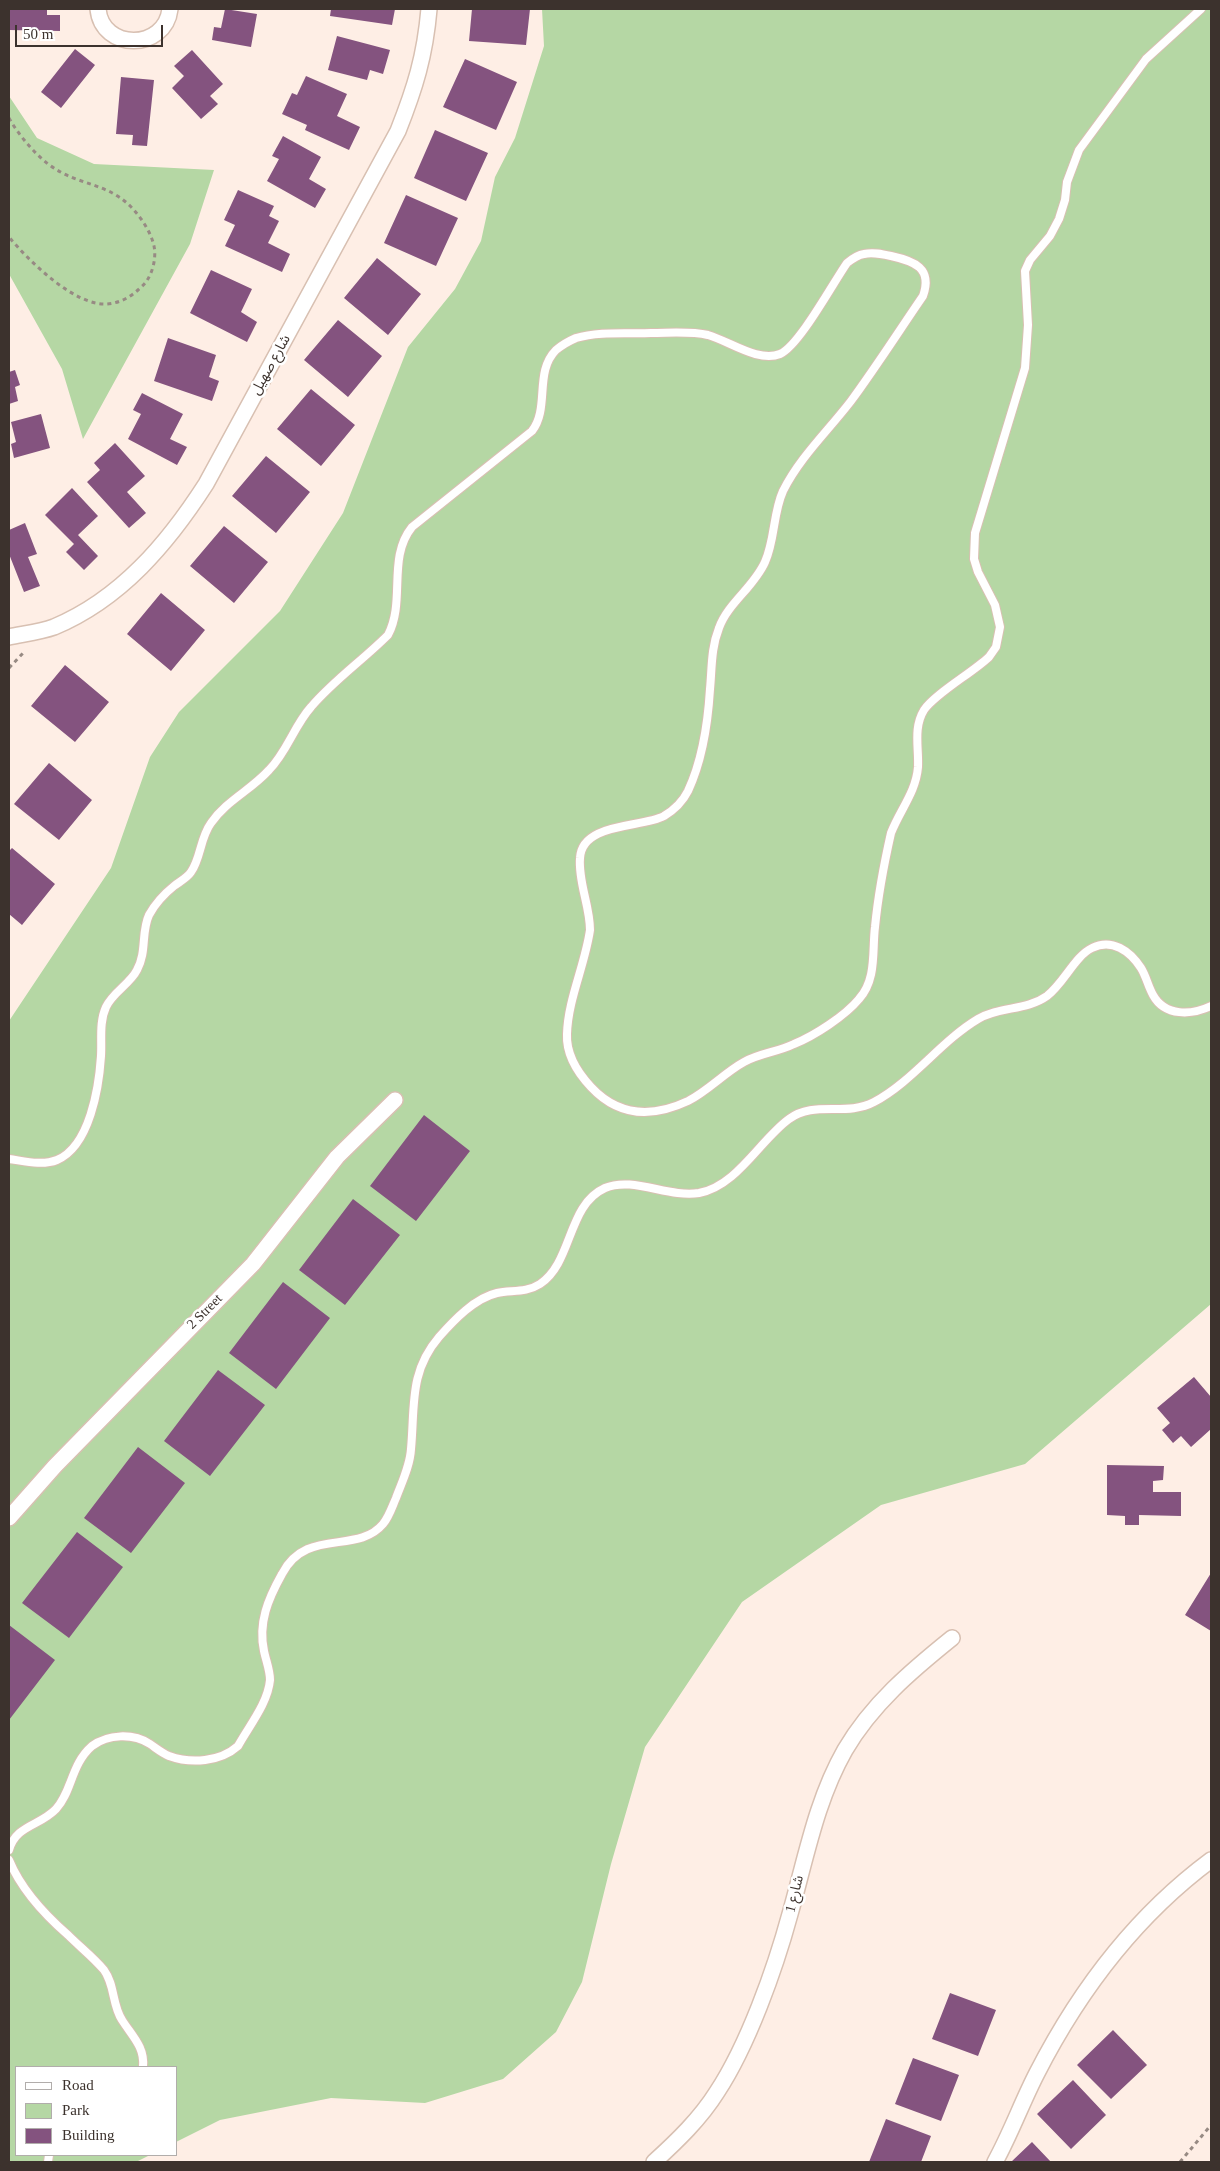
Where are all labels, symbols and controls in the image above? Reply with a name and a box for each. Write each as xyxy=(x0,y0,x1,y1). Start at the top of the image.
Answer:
scale bar xyxy=(18,15,165,47)
text: 50 m xyxy=(23,26,53,42)
street label: شارع صهيل xyxy=(248,332,294,398)
street label: 2 Street xyxy=(184,1291,226,1333)
street label: شارع 1 xyxy=(782,1874,808,1914)
legend xyxy=(15,2066,178,2156)
text: Road xyxy=(62,2077,94,2093)
text: Park xyxy=(62,2102,90,2118)
text: Building xyxy=(62,2127,115,2143)

